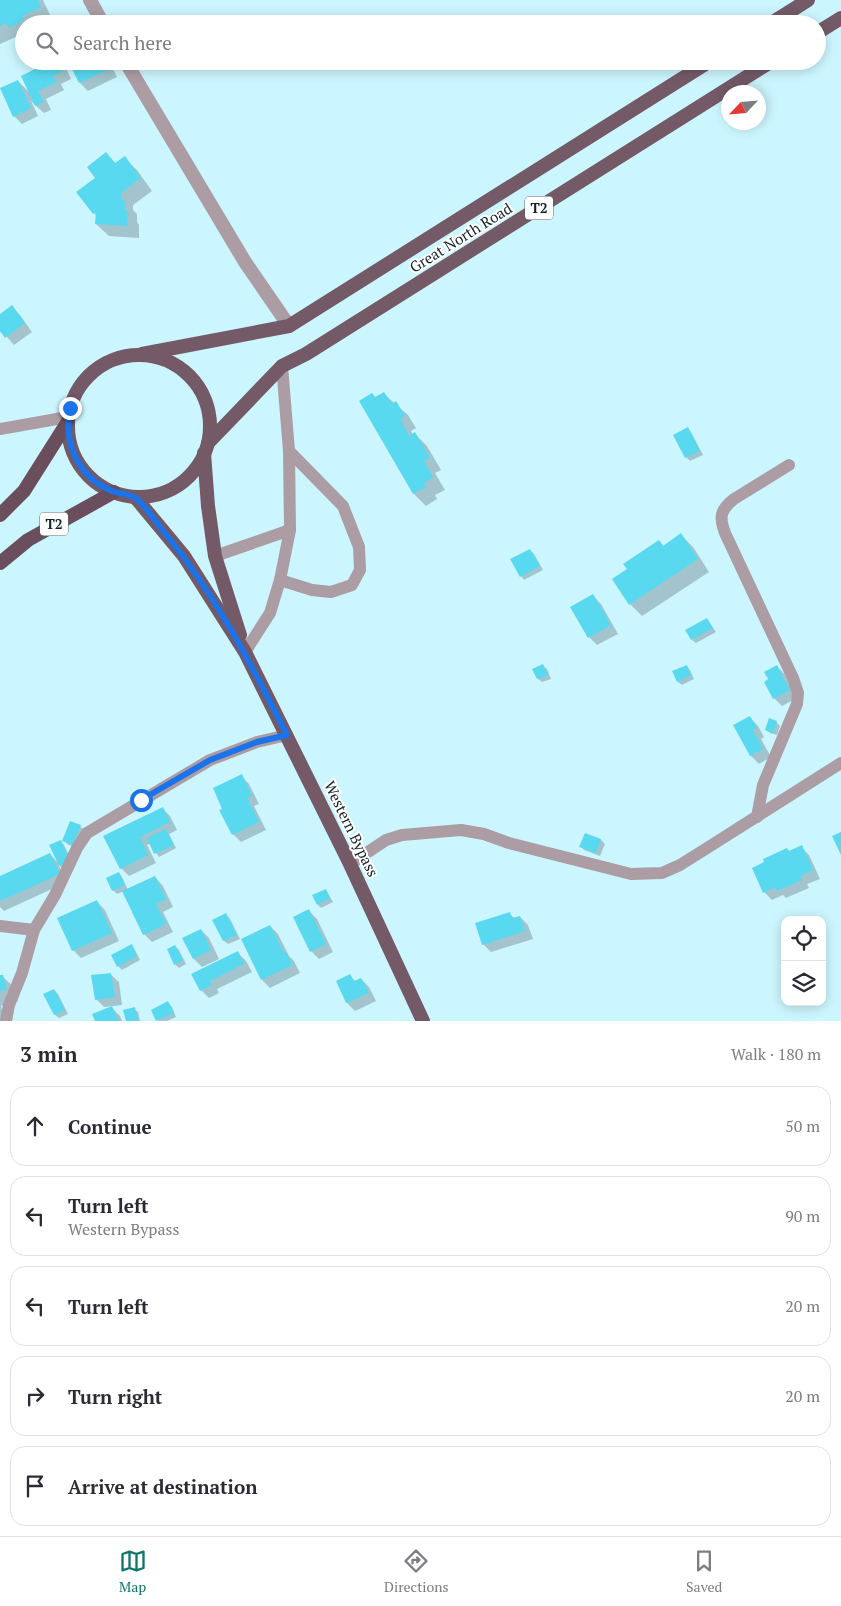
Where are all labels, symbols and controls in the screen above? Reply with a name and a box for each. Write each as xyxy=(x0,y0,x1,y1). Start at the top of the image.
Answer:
search box xyxy=(15,15,826,70)
icon: search xyxy=(33,29,61,57)
text: Search here xyxy=(73,30,172,55)
north arrow xyxy=(721,85,766,130)
road number: T2 xyxy=(525,197,553,220)
street label: Great North Road xyxy=(406,198,515,277)
route end xyxy=(59,397,82,420)
road number: T2 xyxy=(40,512,68,536)
street label: Western Bypass xyxy=(320,777,384,880)
route start xyxy=(130,789,153,812)
map controls xyxy=(781,916,826,1006)
button: locate xyxy=(781,916,826,961)
button: layers xyxy=(781,961,826,1006)
text: 3 min xyxy=(20,1040,77,1068)
text: Walk · 180 m xyxy=(731,1043,821,1065)
icon: ahead xyxy=(21,1112,49,1140)
text: Continue xyxy=(68,1114,152,1139)
text: 50 m xyxy=(785,1115,820,1137)
text: Turn left xyxy=(68,1193,149,1218)
icon: left xyxy=(21,1202,49,1230)
text: 90 m xyxy=(785,1205,820,1227)
text: Western Bypass xyxy=(68,1218,179,1240)
icon: left xyxy=(21,1292,49,1320)
text: Turn left xyxy=(68,1294,149,1319)
text: 20 m xyxy=(785,1295,820,1317)
icon: right xyxy=(21,1382,49,1410)
text: Turn right xyxy=(68,1384,162,1409)
text: 20 m xyxy=(785,1385,820,1407)
icon: arrive xyxy=(21,1472,49,1500)
text: Arrive at destination xyxy=(68,1474,257,1499)
tab: Map xyxy=(119,1547,147,1596)
tab: Directions xyxy=(384,1547,449,1596)
tab: Saved xyxy=(686,1547,722,1596)

